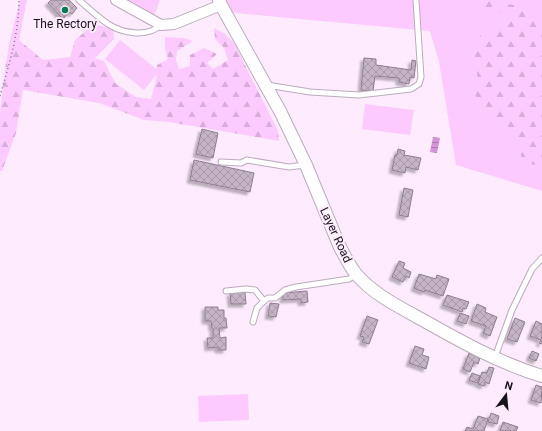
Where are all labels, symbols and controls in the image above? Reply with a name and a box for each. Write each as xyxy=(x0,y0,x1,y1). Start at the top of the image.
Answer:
marker: The Rectory xyxy=(60,5,70,15)
place label: The Rectory xyxy=(33,17,97,31)
street label: Layer Road xyxy=(317,205,355,265)
north arrow xyxy=(486,375,526,415)
text: N xyxy=(503,379,514,393)

